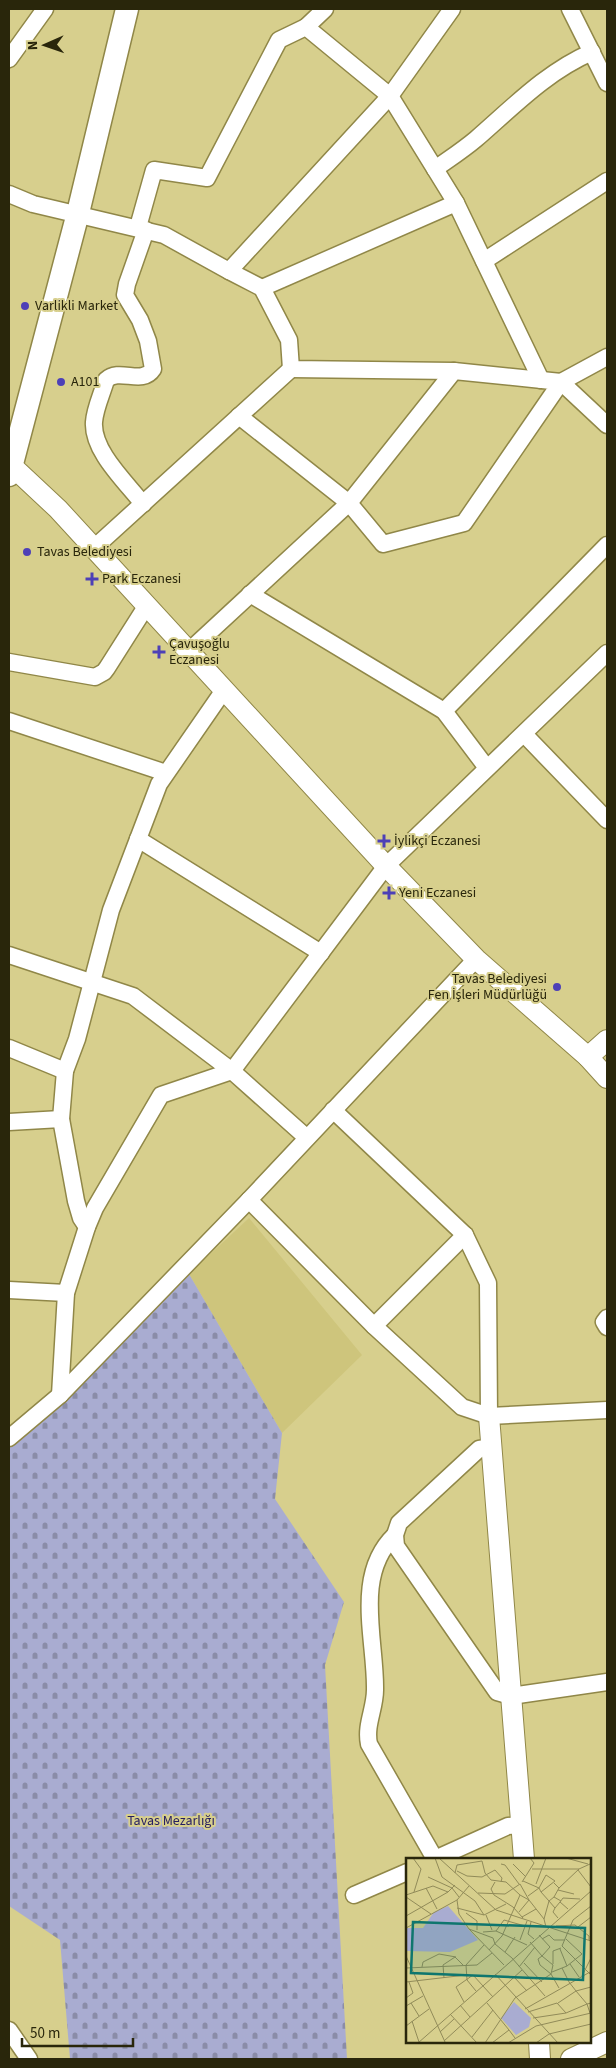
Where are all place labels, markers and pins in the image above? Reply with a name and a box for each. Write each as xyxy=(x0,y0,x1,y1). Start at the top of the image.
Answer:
place label: Varlikli Market xyxy=(35,296,118,316)
marker: Varlikli Market xyxy=(19,300,31,312)
place label: A101 xyxy=(71,372,100,392)
marker: A101 xyxy=(55,376,67,388)
place label: Tavas Belediyesi xyxy=(37,542,132,562)
marker: Tavas Belediyesi xyxy=(21,546,33,558)
place label: Park Eczanesi xyxy=(102,569,181,589)
marker: Park Eczanesi xyxy=(86,573,98,585)
place label: Çavuşoğlu Eczanesi xyxy=(169,634,230,670)
marker: Çavuşoğlu Eczanesi xyxy=(153,646,165,658)
place label: İylikçi Eczanesi xyxy=(394,831,481,851)
marker: İylikçi Eczanesi xyxy=(378,835,390,847)
place label: Yeni Eczanesi xyxy=(398,883,476,903)
marker: Yeni Eczanesi xyxy=(383,887,395,899)
place label: Tavas Belediyesi Fen İşleri Müdürlüğü xyxy=(428,969,547,1005)
marker: Tavas Belediyesi Fen İşleri Müdürlüğü xyxy=(551,981,563,993)

